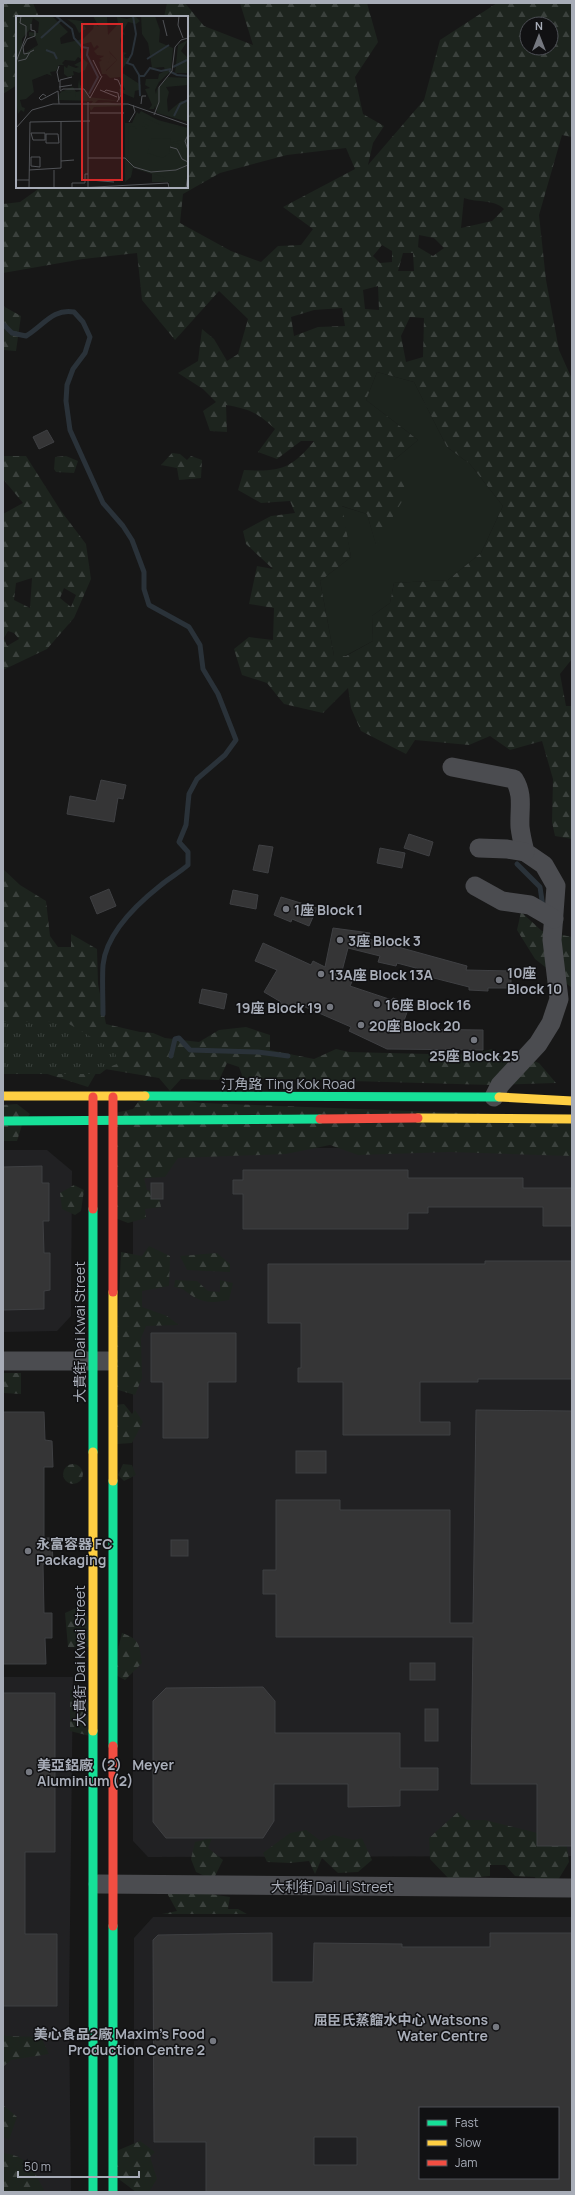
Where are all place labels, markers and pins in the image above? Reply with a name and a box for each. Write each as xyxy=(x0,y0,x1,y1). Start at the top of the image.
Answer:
place label: 1座 Block 1 xyxy=(294,900,363,919)
marker: 1座 Block 1 xyxy=(281,904,291,914)
place label: 3座 Block 3 xyxy=(348,931,421,950)
marker: 3座 Block 3 xyxy=(335,935,345,945)
place label: 10座 Block 10 xyxy=(507,963,562,998)
place label: 13A座 Block 13A xyxy=(329,965,434,984)
marker: 13A座 Block 13A xyxy=(316,969,326,979)
marker: 10座 Block 10 xyxy=(494,975,504,985)
place label: 16座 Block 16 xyxy=(385,995,471,1014)
place label: 19座 Block 19 xyxy=(236,998,322,1017)
marker: 16座 Block 16 xyxy=(372,999,382,1009)
marker: 19座 Block 19 xyxy=(325,1002,335,1012)
place label: 20座 Block 20 xyxy=(369,1016,461,1035)
marker: 20座 Block 20 xyxy=(356,1020,366,1030)
marker: 25座 Block 25 xyxy=(469,1035,479,1045)
place label: 25座 Block 25 xyxy=(429,1046,519,1065)
place label: 永富容器 FC Packaging xyxy=(36,1534,112,1569)
marker: 永富容器 FC Packaging xyxy=(23,1546,33,1556)
place label: 美亞鋁廠（2） Meyer Aluminium (2) xyxy=(37,1755,174,1790)
marker: 美亞鋁廠（2） Meyer Aluminium (2) xyxy=(24,1767,34,1777)
place label: 屈臣氏蒸餾水中心 Watsons Water Centre xyxy=(313,2010,488,2045)
marker: 屈臣氏蒸餾水中心 Watsons Water Centre xyxy=(491,2022,501,2032)
place label: 美心食品2廠 Maxim's Food Production Centre 2 xyxy=(34,2024,205,2059)
marker: 美心食品2廠 Maxim's Food Production Centre 2 xyxy=(208,2036,218,2046)

